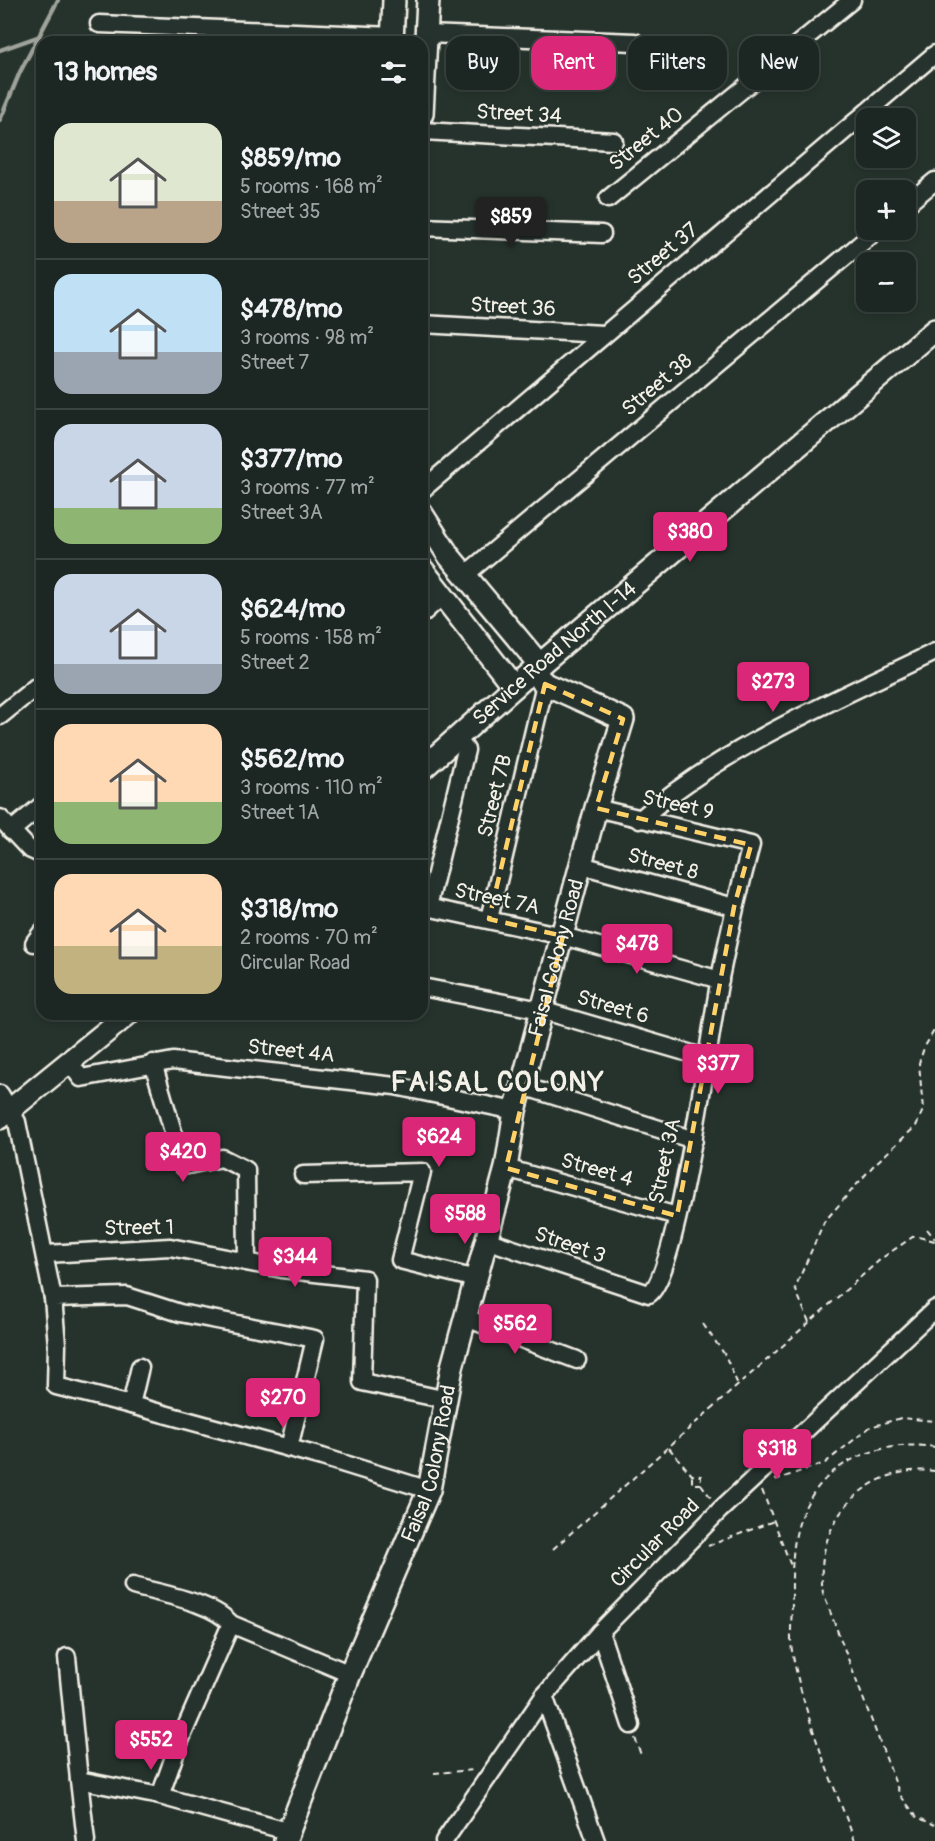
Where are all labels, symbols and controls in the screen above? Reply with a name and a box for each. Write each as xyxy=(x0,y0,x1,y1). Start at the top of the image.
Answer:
chip: Buy xyxy=(446,36,519,90)
chip: Rent xyxy=(531,36,616,90)
chip: Filters xyxy=(628,36,727,90)
chip: New xyxy=(739,36,819,90)
text: 13 homes xyxy=(54,56,157,88)
icon: filters xyxy=(377,56,410,89)
street label: Street 34 xyxy=(476,98,562,130)
street label: Street 40 xyxy=(603,101,689,177)
map controls xyxy=(856,108,916,312)
button: layers xyxy=(856,108,916,168)
text: $859/mo xyxy=(240,142,341,174)
icon: home xyxy=(102,147,174,219)
text: 5 rooms · 168 m² xyxy=(240,174,383,199)
button: + xyxy=(856,180,916,240)
pin: $859 xyxy=(475,197,547,248)
text: Street 35 xyxy=(240,199,321,224)
text: $859 xyxy=(490,204,532,229)
street label: Street 37 xyxy=(622,217,704,291)
button: − xyxy=(856,252,916,312)
street label: Street 36 xyxy=(470,291,556,323)
text: $478/mo xyxy=(240,293,342,325)
icon: home xyxy=(102,298,174,370)
text: 3 rooms · 98 m² xyxy=(240,325,374,350)
street label: Street 38 xyxy=(616,348,698,422)
text: Street 7 xyxy=(240,350,309,375)
text: $377/mo xyxy=(240,443,343,475)
icon: home xyxy=(102,448,174,520)
text: 3 rooms · 77 m² xyxy=(240,475,375,500)
text: Street 3A xyxy=(240,500,323,525)
pin: $380 xyxy=(654,512,726,563)
text: $380 xyxy=(667,519,713,544)
street label: Service Road North I-14 xyxy=(467,575,642,731)
text: $624/mo xyxy=(240,593,345,625)
icon: home xyxy=(102,598,174,670)
text: 5 rooms · 158 m² xyxy=(240,625,382,650)
text: Street 2 xyxy=(240,650,310,675)
pin: $273 xyxy=(737,662,809,713)
text: $273 xyxy=(751,669,795,694)
text: $562/mo xyxy=(240,743,344,775)
icon: home xyxy=(102,748,174,820)
street label: Street 7B xyxy=(472,752,518,840)
text: 3 rooms · 110 m² xyxy=(240,775,383,800)
street label: Street 9 xyxy=(640,784,716,826)
text: Street 1A xyxy=(240,800,319,825)
street label: Street 8 xyxy=(625,842,701,886)
street label: Faisal Colony Road xyxy=(522,876,590,1040)
street label: Street 7A xyxy=(452,877,542,921)
text: $318/mo xyxy=(240,893,338,925)
icon: home xyxy=(102,898,174,970)
pin: $478 xyxy=(601,924,673,975)
text: 2 rooms · 70 m² xyxy=(240,925,378,950)
text: $478 xyxy=(615,931,659,956)
text: Circular Road xyxy=(240,950,350,975)
street label: Street 6 xyxy=(574,984,652,1030)
street label: Street 4A xyxy=(246,1033,336,1069)
pin: $377 xyxy=(682,1044,754,1095)
text: $377 xyxy=(696,1051,740,1076)
district label: FAISAL COLONY xyxy=(391,1066,605,1099)
street label: Street 3A xyxy=(643,1116,687,1206)
pin: $624 xyxy=(403,1117,475,1168)
text: $624 xyxy=(416,1124,462,1149)
pin: $420 xyxy=(147,1132,219,1183)
text: $420 xyxy=(159,1139,207,1164)
street label: Street 4 xyxy=(558,1147,636,1193)
pin: $588 xyxy=(429,1194,501,1245)
text: $588 xyxy=(444,1201,486,1226)
street label: Street 1 xyxy=(104,1214,174,1242)
street label: Street 3 xyxy=(531,1220,609,1270)
pin: $344 xyxy=(259,1237,331,1288)
text: $344 xyxy=(272,1244,318,1269)
pin: $562 xyxy=(479,1304,551,1355)
text: $562 xyxy=(493,1311,537,1336)
pin: $270 xyxy=(247,1378,319,1429)
street label: Faisal Colony Road xyxy=(395,1383,462,1546)
text: $270 xyxy=(260,1385,306,1410)
pin: $318 xyxy=(741,1429,813,1480)
text: $318 xyxy=(757,1436,797,1461)
street label: Circular Road xyxy=(605,1493,705,1593)
pin: $552 xyxy=(115,1720,187,1771)
text: $552 xyxy=(129,1727,173,1752)

